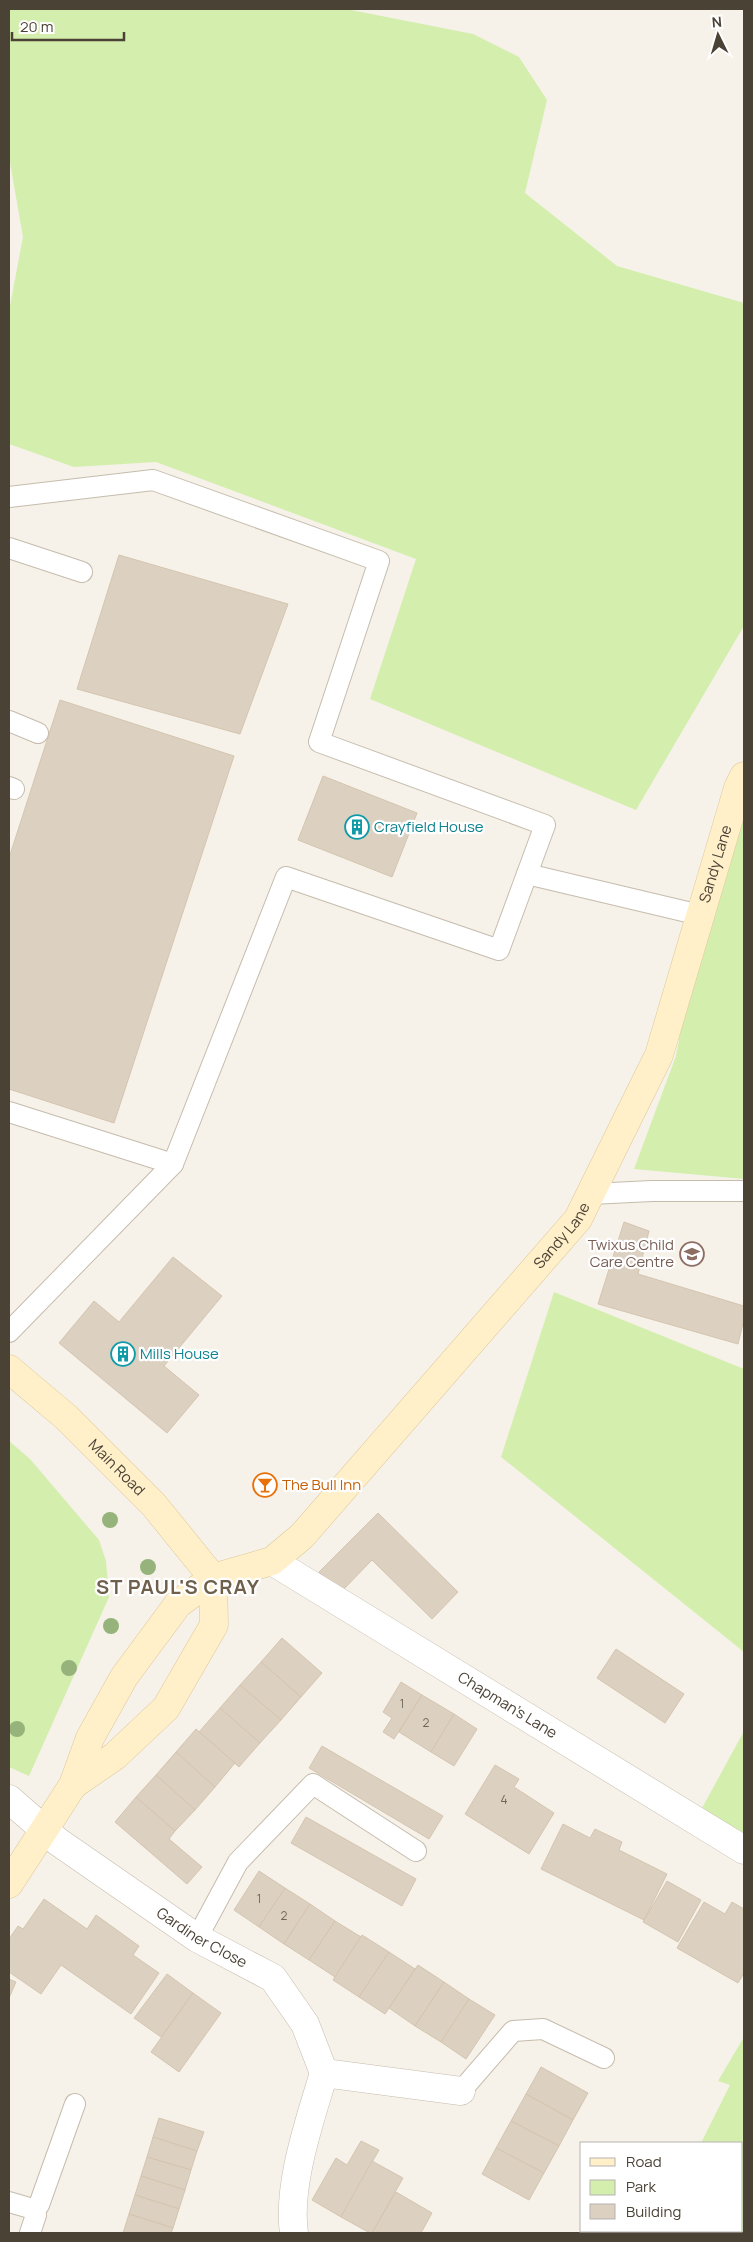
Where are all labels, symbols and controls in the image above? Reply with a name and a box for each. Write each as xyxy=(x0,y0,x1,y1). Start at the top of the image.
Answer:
scale bar xyxy=(12,10,125,42)
north arrow xyxy=(693,10,743,60)
text: N xyxy=(711,12,723,31)
text: 20 m xyxy=(20,16,53,37)
building icon: Crayfield House xyxy=(344,814,370,840)
place label: Crayfield House xyxy=(374,816,484,837)
street label: Sandy Lane xyxy=(694,822,737,905)
street label: Sandy Lane xyxy=(528,1199,595,1273)
place label: Twixus Child Care Centre xyxy=(588,1234,674,1272)
school or university icon: Twixus Child Care Centre xyxy=(679,1241,705,1267)
building icon: Mills House xyxy=(110,1341,136,1367)
place label: Mills House xyxy=(140,1343,219,1364)
street label: Main Road xyxy=(84,1434,150,1500)
bar icon: The Bull Inn xyxy=(252,1472,278,1498)
place label: The Bull Inn xyxy=(282,1474,361,1495)
district label: ST PAUL'S CRAY xyxy=(96,1573,260,1600)
street label: Chapman's Lane xyxy=(454,1666,561,1743)
house number: 1 xyxy=(400,1695,404,1712)
house number: 2 xyxy=(423,1714,430,1731)
house number: 4 xyxy=(500,1791,508,1808)
house number: 1 xyxy=(257,1890,261,1907)
street label: Gardiner Close xyxy=(152,1902,251,1973)
house number: 2 xyxy=(281,1907,288,1924)
legend xyxy=(580,2142,743,2232)
text: Road xyxy=(626,2151,662,2172)
text: Park xyxy=(626,2176,656,2197)
text: Building xyxy=(626,2201,681,2222)

